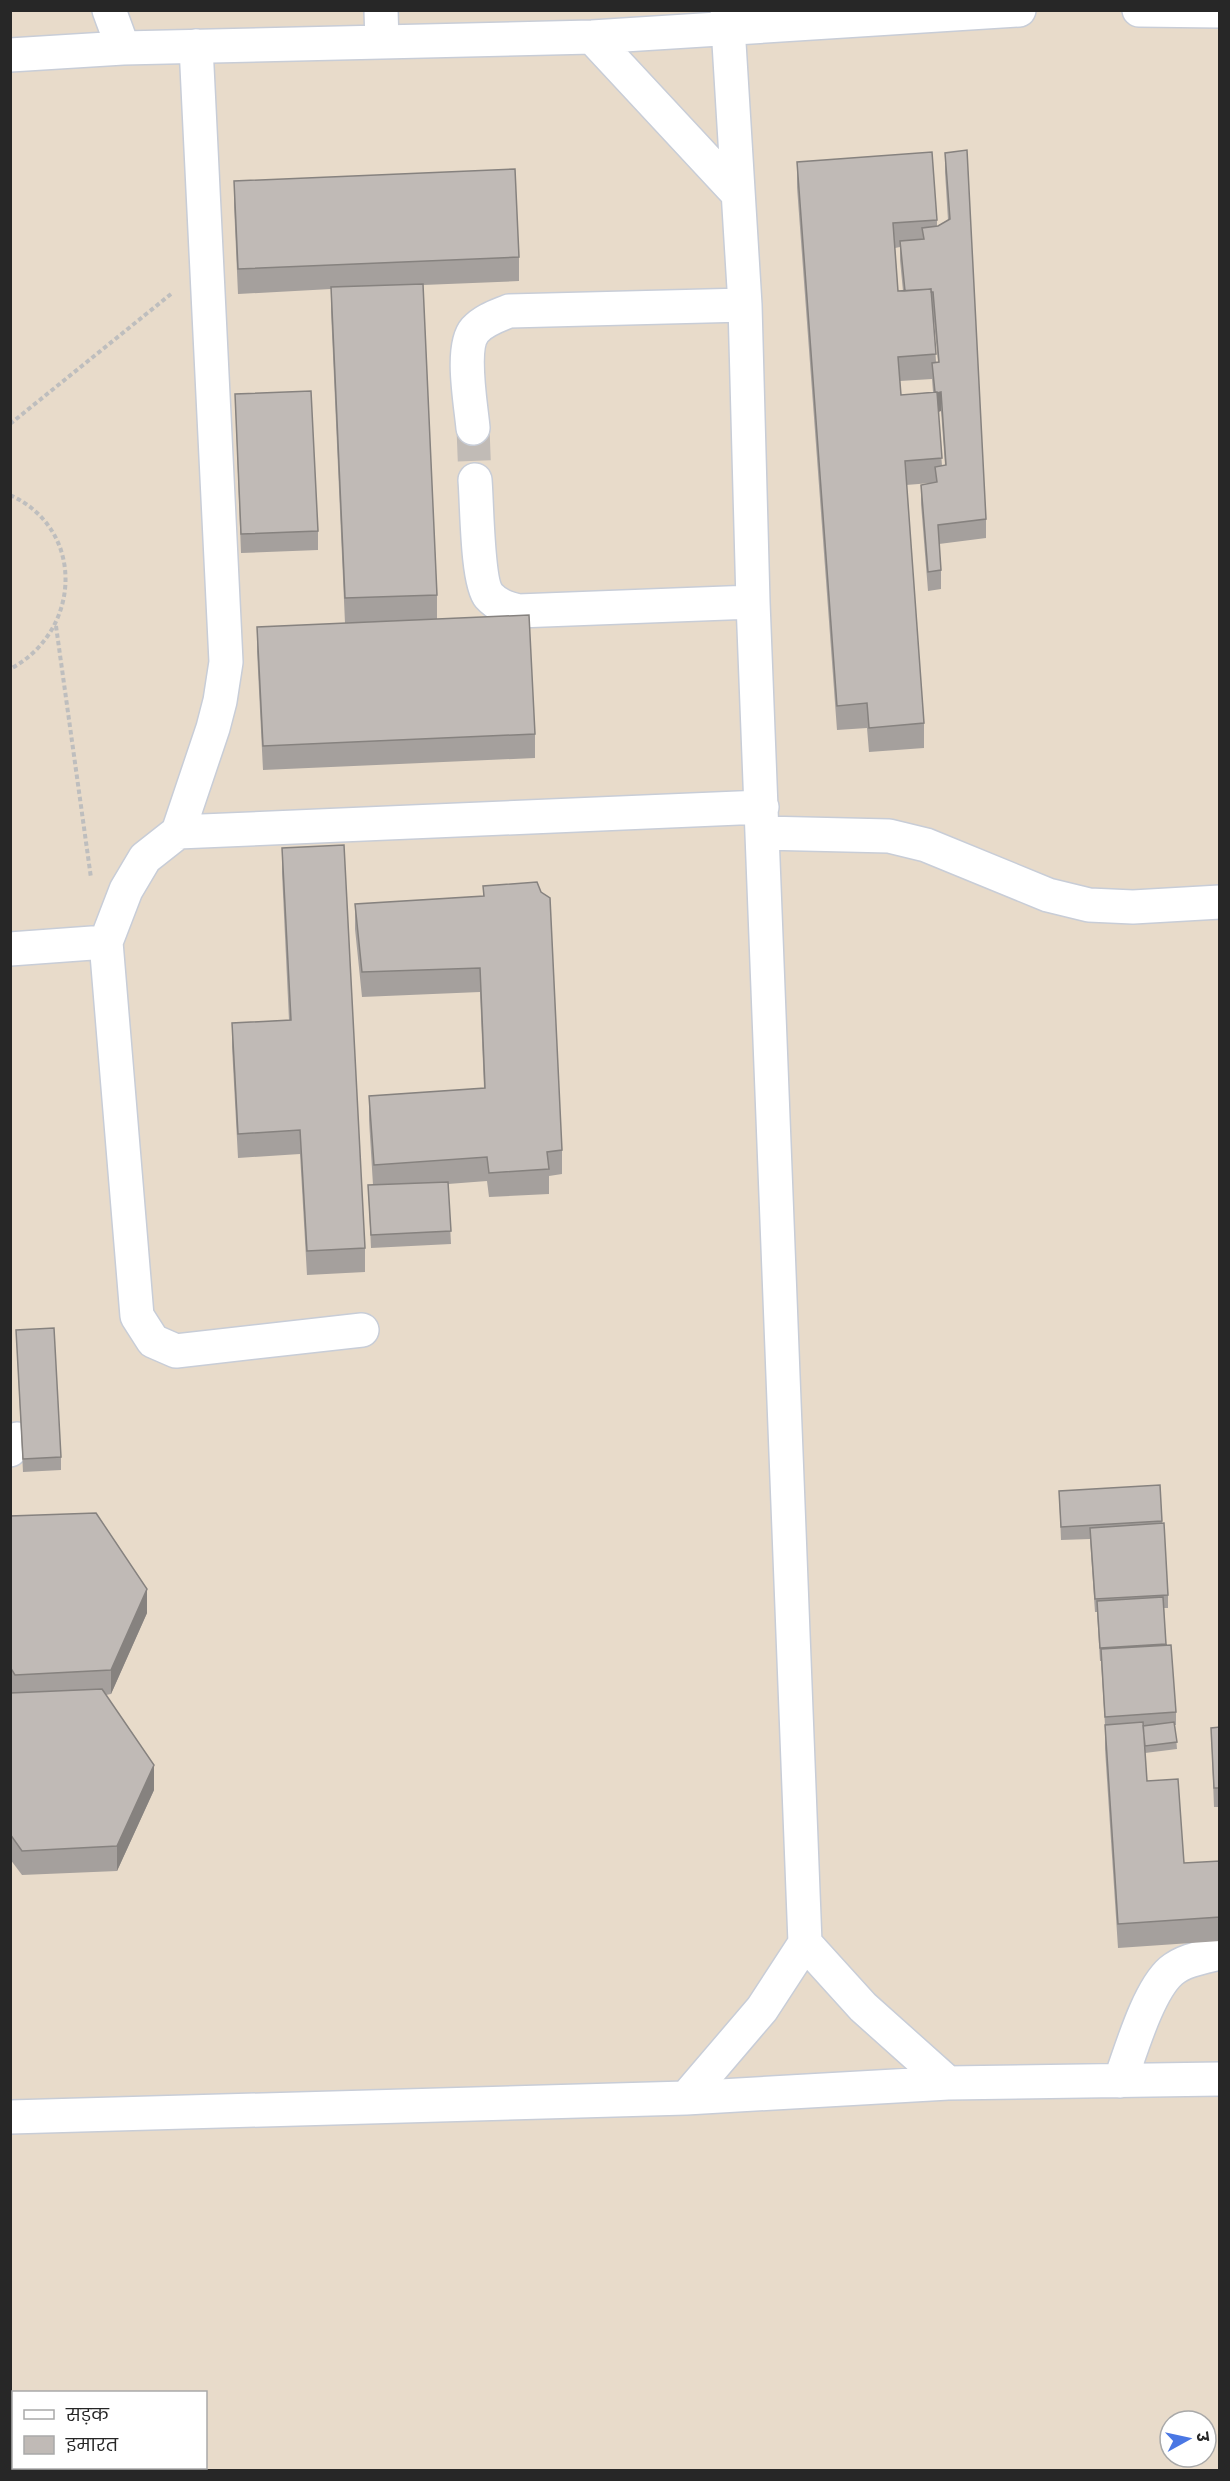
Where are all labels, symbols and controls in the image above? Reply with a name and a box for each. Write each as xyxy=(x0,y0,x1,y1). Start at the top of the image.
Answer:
legend xyxy=(12,2391,207,2469)
text: सड़क xyxy=(65,2402,110,2427)
north arrow xyxy=(1158,2409,1218,2469)
text: उ xyxy=(1190,2430,1215,2444)
text: इमारत xyxy=(65,2432,119,2457)

